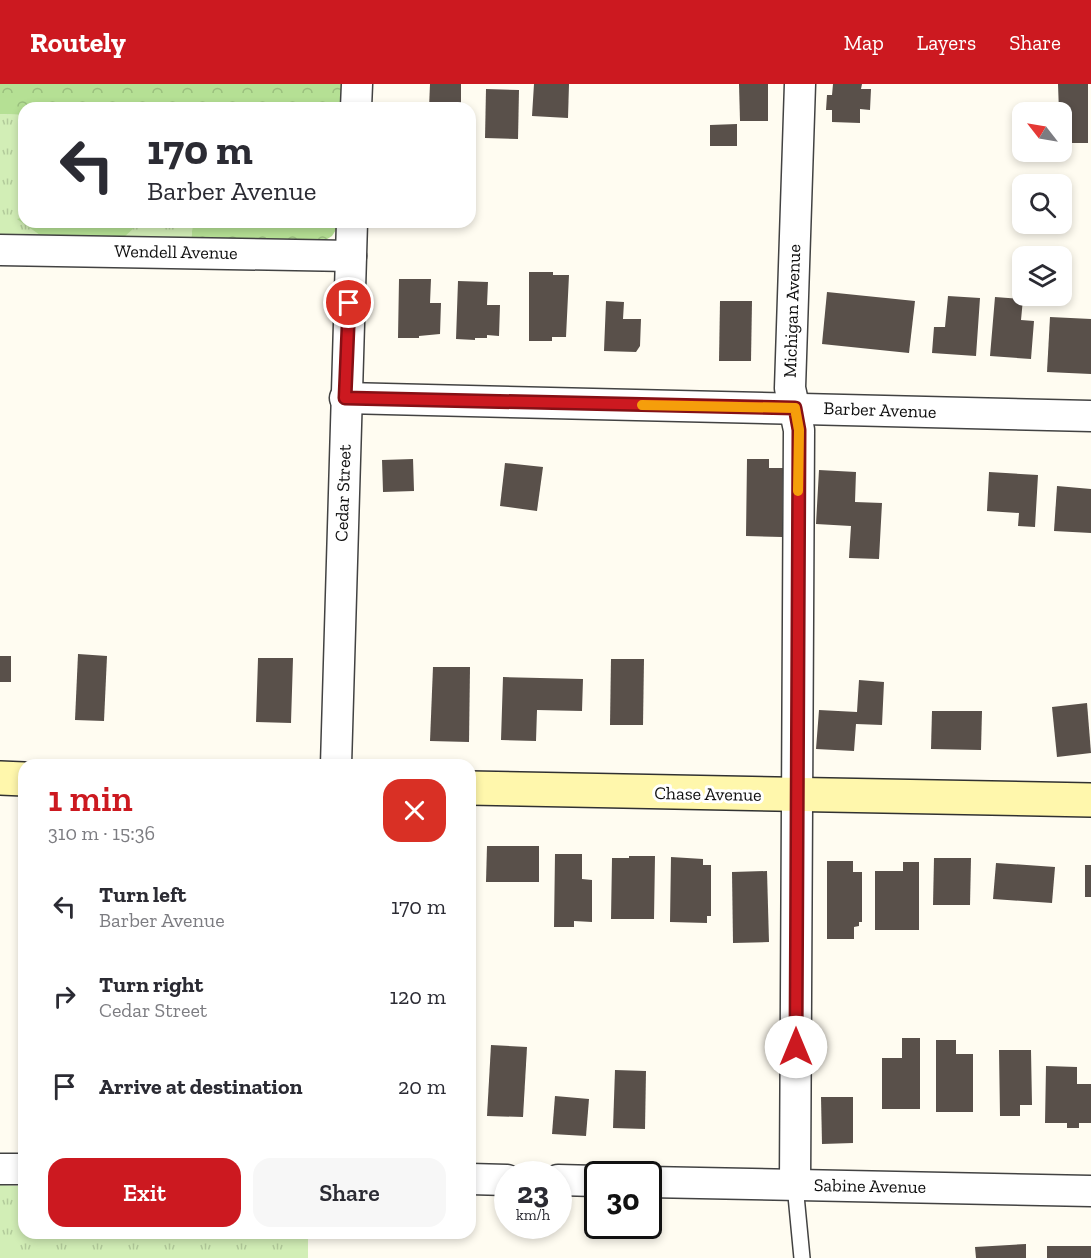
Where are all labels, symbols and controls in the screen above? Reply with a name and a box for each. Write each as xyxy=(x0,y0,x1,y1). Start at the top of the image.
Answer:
text: Routely xyxy=(30,26,126,59)
text: Map xyxy=(844,30,884,55)
text: Layers xyxy=(917,30,976,55)
text: Share xyxy=(1009,30,1061,55)
north arrow xyxy=(1012,102,1072,162)
map controls xyxy=(1012,102,1072,306)
text: 170 m xyxy=(147,124,253,175)
icon: left xyxy=(48,126,126,204)
button: search xyxy=(1012,174,1072,234)
text: Barber Avenue xyxy=(147,175,317,207)
street label: Wendell Avenue xyxy=(114,240,238,264)
street label: Michigan Avenue xyxy=(779,244,805,378)
button: layers xyxy=(1012,246,1072,306)
pin xyxy=(323,277,374,328)
icon: arrive xyxy=(332,286,365,319)
street label: Barber Avenue xyxy=(823,397,937,423)
street label: Cedar Street xyxy=(330,444,356,542)
text: 1 min xyxy=(48,777,133,820)
button: close xyxy=(383,779,446,842)
street label: Chase Avenue xyxy=(654,782,762,806)
text: 310 m · 15:36 xyxy=(48,821,155,845)
text: Turn left xyxy=(99,881,186,908)
icon: left xyxy=(48,890,81,923)
text: 170 m xyxy=(391,893,446,920)
text: Barber Avenue xyxy=(99,908,225,932)
text: Turn right xyxy=(99,971,203,998)
icon: right xyxy=(48,980,81,1013)
text: 120 m xyxy=(390,983,446,1010)
text: Cedar Street xyxy=(99,998,207,1022)
position arrow xyxy=(764,1015,828,1079)
icon: arrive xyxy=(48,1070,81,1103)
text: Arrive at destination xyxy=(99,1073,302,1100)
text: 20 m xyxy=(398,1073,446,1100)
button: Exit xyxy=(48,1158,241,1227)
button: Share xyxy=(253,1158,446,1227)
speed limit sign: 30 xyxy=(584,1161,662,1239)
street label: Sabine Avenue xyxy=(814,1174,926,1198)
text: 23 xyxy=(517,1175,549,1211)
text: km/h xyxy=(516,1206,550,1224)

